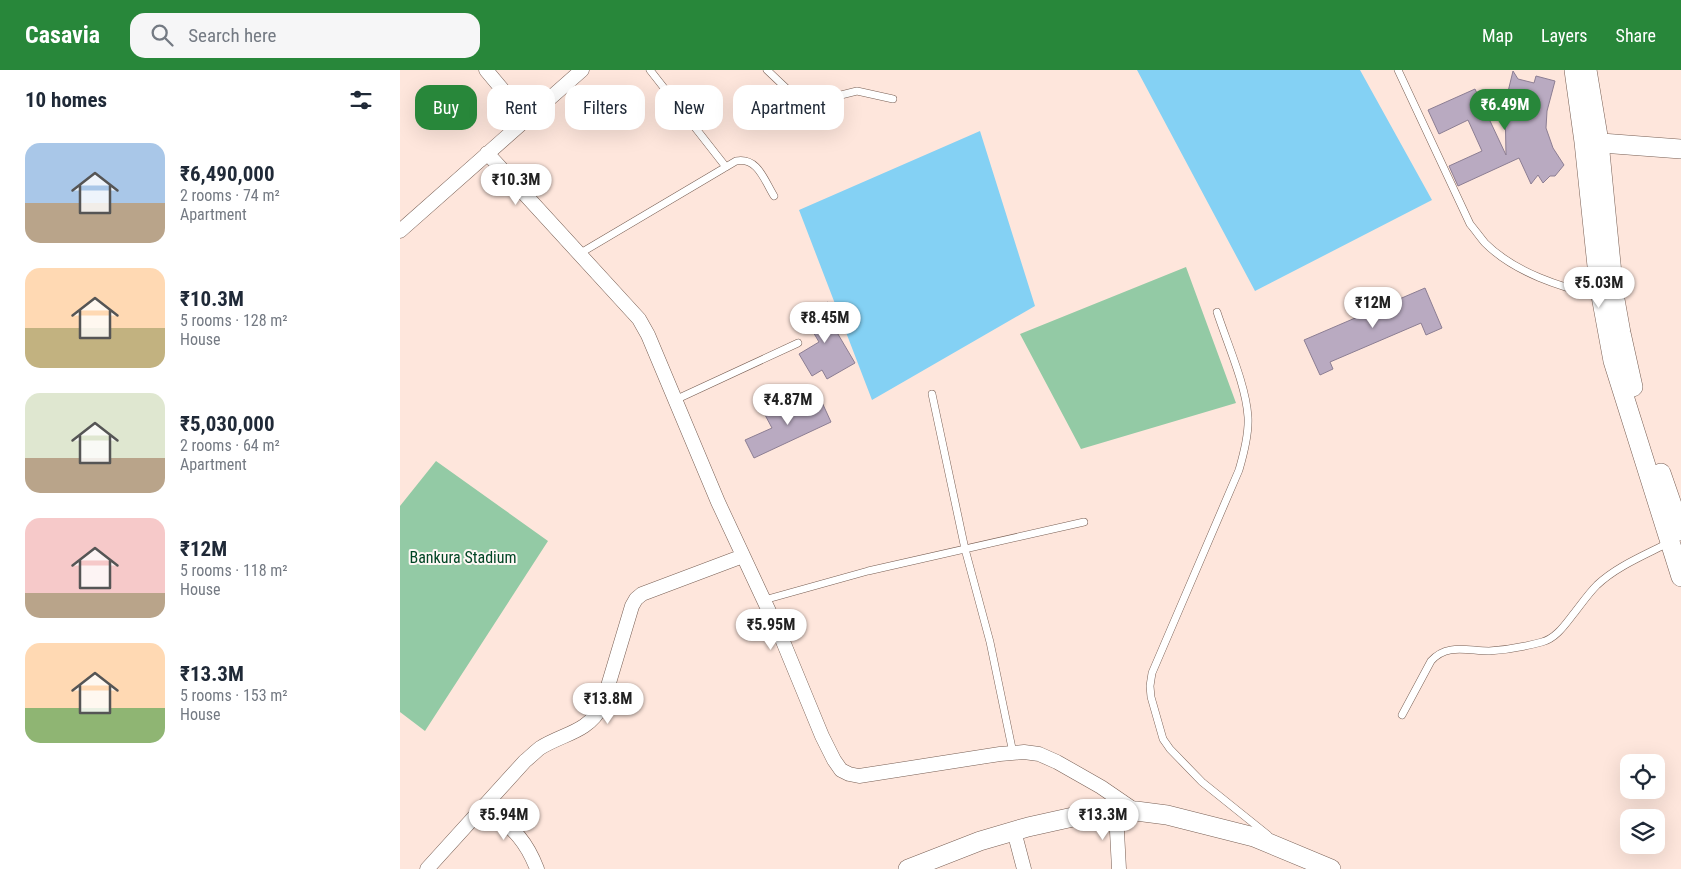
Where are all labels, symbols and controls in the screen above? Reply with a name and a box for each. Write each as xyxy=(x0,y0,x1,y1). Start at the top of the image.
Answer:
search box xyxy=(130,13,480,58)
text: Casavia xyxy=(25,21,100,49)
icon: search xyxy=(148,21,176,49)
text: Search here xyxy=(188,24,277,47)
text: Map xyxy=(1482,25,1513,46)
text: Layers xyxy=(1541,25,1588,46)
text: Share xyxy=(1616,25,1656,46)
chip: Buy xyxy=(415,85,477,130)
chip: Rent xyxy=(487,85,555,130)
chip: Filters xyxy=(565,85,645,130)
chip: New xyxy=(655,85,723,130)
chip: Apartment xyxy=(733,85,844,130)
icon: filters xyxy=(347,86,375,114)
text: 10 homes xyxy=(25,88,107,112)
pin: ₹6.49M xyxy=(1464,88,1546,131)
text: ₹6.49M xyxy=(1481,95,1529,114)
text: ₹6,490,000 xyxy=(180,162,275,186)
icon: home xyxy=(65,163,125,223)
pin: ₹10.3M xyxy=(475,164,557,206)
text: ₹10.3M xyxy=(492,170,540,189)
text: 2 rooms · 74 m² xyxy=(180,186,280,205)
text: Apartment xyxy=(180,205,247,224)
pin: ₹5.03M xyxy=(1558,266,1640,309)
text: ₹5.03M xyxy=(1575,273,1623,292)
pin: ₹12M xyxy=(1343,286,1403,329)
text: ₹10.3M xyxy=(180,287,244,311)
icon: home xyxy=(65,288,125,348)
text: ₹12M xyxy=(1355,293,1391,312)
pin: ₹8.45M xyxy=(784,302,866,344)
text: ₹8.45M xyxy=(801,308,849,327)
text: 5 rooms · 128 m² xyxy=(180,311,288,330)
text: House xyxy=(180,330,220,349)
pin: ₹4.87M xyxy=(747,384,829,426)
text: ₹4.87M xyxy=(764,390,812,409)
text: ₹5,030,000 xyxy=(180,412,275,436)
icon: home xyxy=(65,413,125,473)
text: 2 rooms · 64 m² xyxy=(180,436,280,455)
text: Apartment xyxy=(180,455,247,474)
text: ₹12M xyxy=(180,537,227,561)
icon: home xyxy=(65,538,125,598)
park label: Bankura Stadium xyxy=(409,548,517,567)
text: 5 rooms · 118 m² xyxy=(180,561,288,580)
text: House xyxy=(180,580,220,599)
pin: ₹5.95M xyxy=(730,608,812,651)
text: ₹5.95M xyxy=(747,615,795,634)
text: ₹13.3M xyxy=(180,662,244,686)
icon: home xyxy=(65,663,125,723)
pin: ₹13.8M xyxy=(567,682,649,725)
text: 5 rooms · 153 m² xyxy=(180,686,288,705)
text: ₹13.8M xyxy=(584,689,632,708)
text: House xyxy=(180,705,220,724)
map controls xyxy=(1620,754,1665,854)
button: locate xyxy=(1620,754,1665,799)
pin: ₹5.94M xyxy=(463,798,545,841)
pin: ₹13.3M xyxy=(1062,798,1144,841)
text: ₹5.94M xyxy=(480,805,528,824)
text: ₹13.3M xyxy=(1079,805,1127,824)
button: layers xyxy=(1620,809,1665,854)

